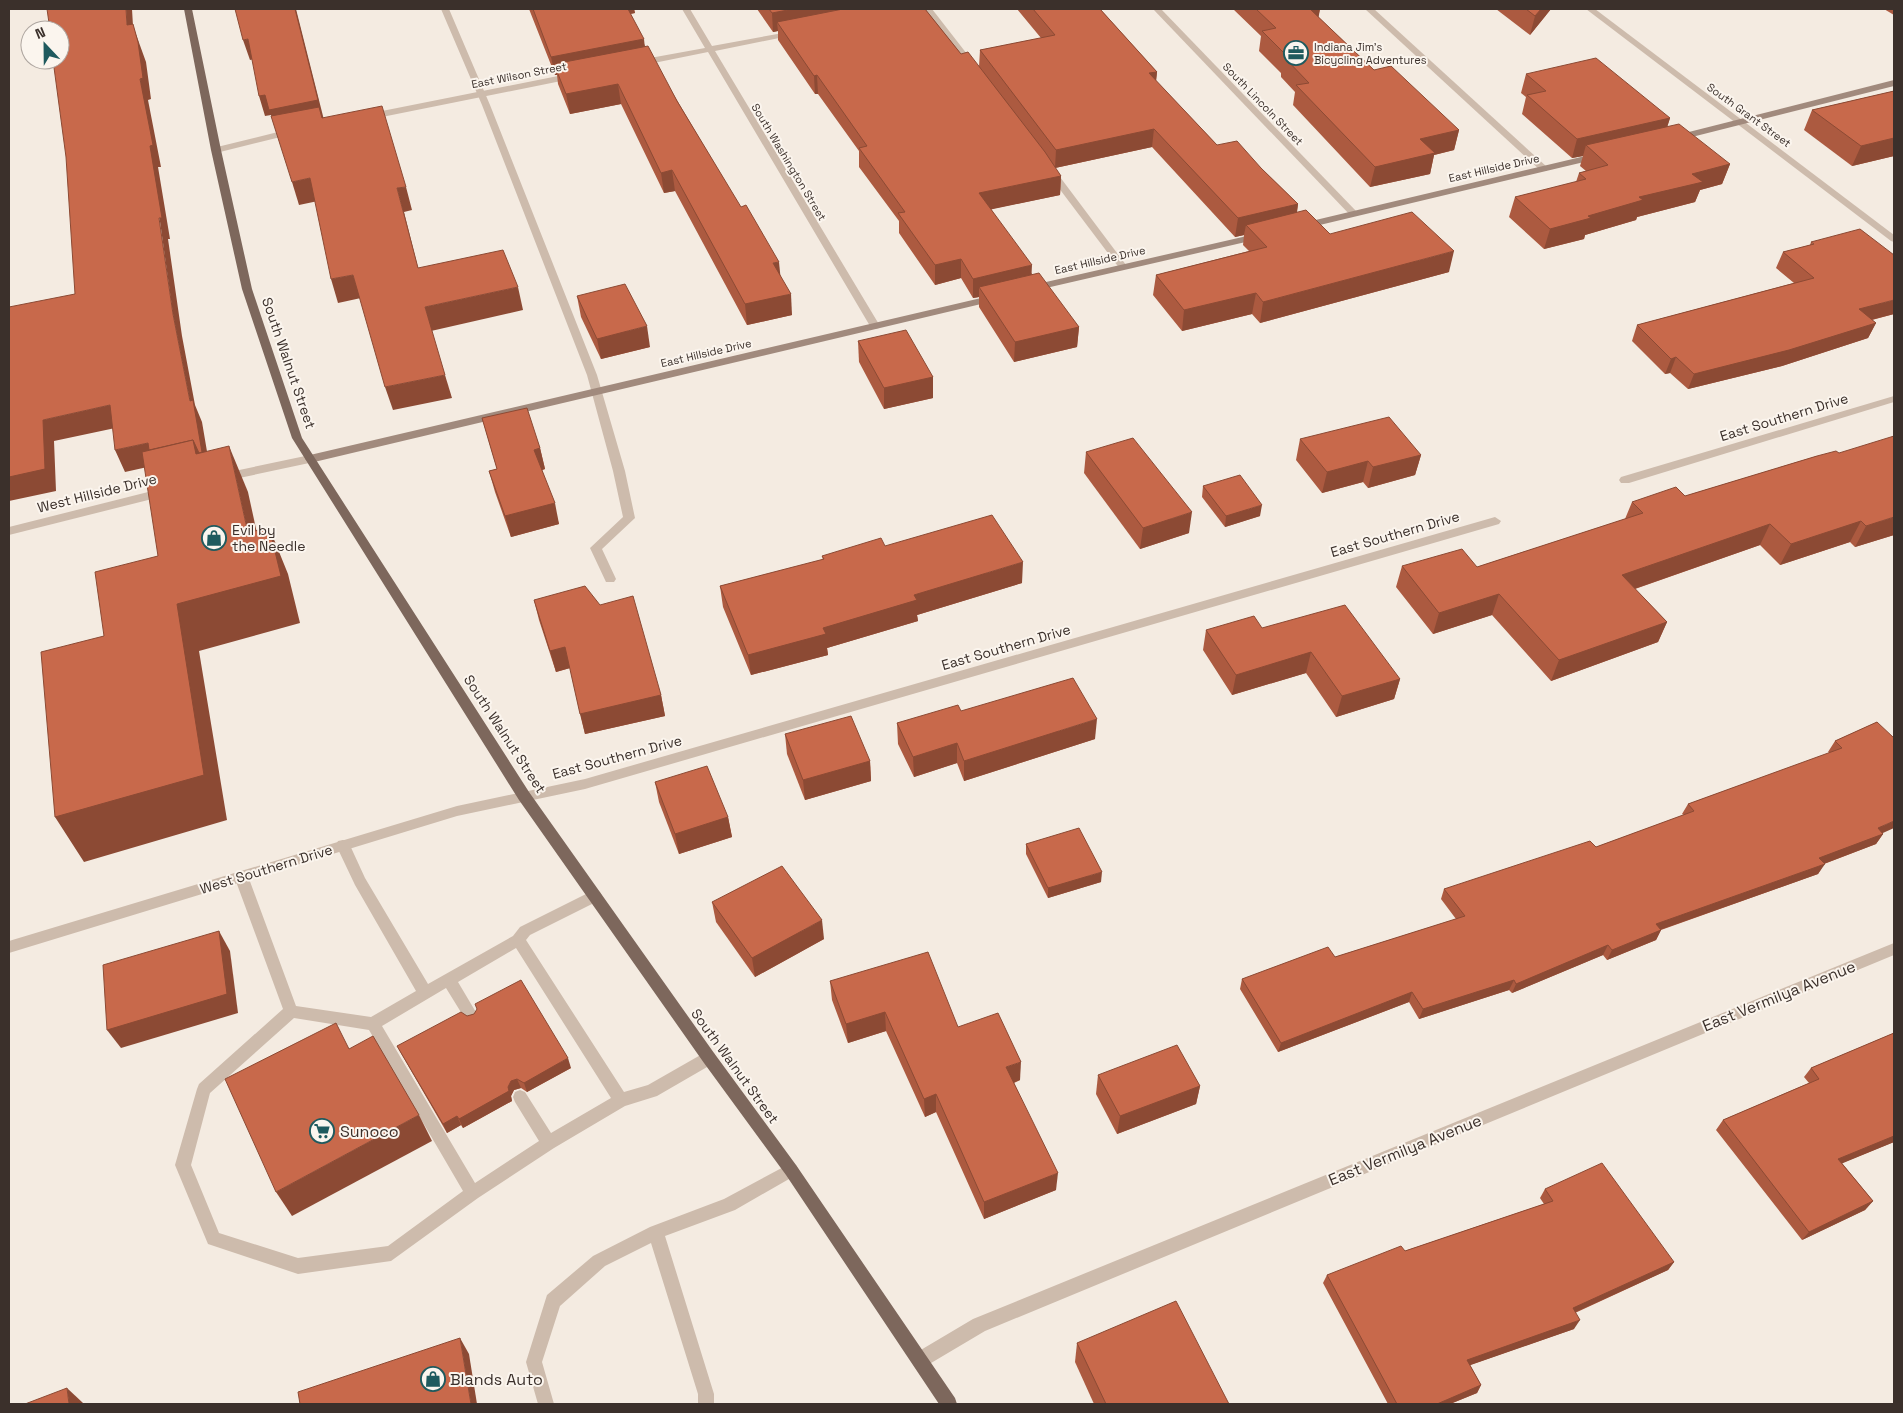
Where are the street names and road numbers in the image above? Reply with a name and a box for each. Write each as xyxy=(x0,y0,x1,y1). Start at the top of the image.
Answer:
street label: East Wilson Street xyxy=(470,59,568,91)
street label: South Lincoln Street xyxy=(1220,60,1306,148)
street label: South Grant Street xyxy=(1704,80,1794,150)
street label: South Washington Street xyxy=(748,101,830,223)
street label: East Hillside Drive xyxy=(1447,151,1541,185)
street label: East Hillside Drive xyxy=(1053,243,1147,277)
street label: South Walnut Street xyxy=(258,295,320,431)
street label: East Hillside Drive xyxy=(659,336,753,370)
street label: East Southern Drive xyxy=(1718,389,1850,445)
street label: West Hillside Drive xyxy=(35,469,159,517)
street label: East Southern Drive xyxy=(1328,507,1462,561)
street label: East Southern Drive xyxy=(939,620,1073,674)
street label: South Walnut Street xyxy=(460,671,550,797)
street label: East Southern Drive xyxy=(550,731,684,783)
street label: West Southern Drive xyxy=(198,840,334,898)
street label: East Vermilya Avenue xyxy=(1699,956,1859,1036)
street label: South Walnut Street xyxy=(687,1005,783,1127)
street label: East Vermilya Avenue xyxy=(1325,1110,1485,1190)

